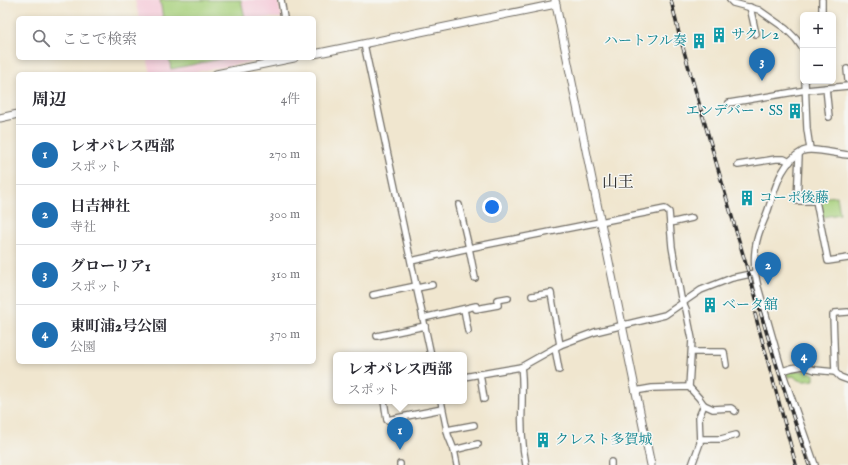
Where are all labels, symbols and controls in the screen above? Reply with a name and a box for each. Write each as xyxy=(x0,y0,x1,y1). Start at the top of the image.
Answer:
map controls xyxy=(800,12,836,84)
button: + xyxy=(800,12,836,48)
search box xyxy=(16,16,316,60)
building icon: サクレ2 xyxy=(710,26,728,44)
place label: サクレ2 xyxy=(731,26,779,44)
icon: search xyxy=(30,27,52,49)
text: ここで検索 xyxy=(62,30,137,49)
place label: ハートフル奏 xyxy=(604,32,687,50)
building icon: ハートフル奏 xyxy=(690,32,708,50)
pin: 3 xyxy=(749,48,775,81)
button: − xyxy=(800,48,836,84)
text: 周辺 xyxy=(32,90,66,111)
text: 4件 xyxy=(281,91,300,108)
place label: エンデバー・SS xyxy=(685,102,783,120)
building icon: エンデバー・SS xyxy=(786,102,804,120)
text: レオパレス西部 xyxy=(70,137,174,156)
text: 1 xyxy=(43,146,47,163)
text: 270 m xyxy=(269,146,300,163)
text: スポット xyxy=(70,159,122,176)
district label: 山王 xyxy=(602,173,634,193)
building icon: コーポ後藤 xyxy=(738,189,756,207)
place label: コーポ後藤 xyxy=(759,189,829,207)
text: 日吉神社 xyxy=(70,197,130,216)
your location xyxy=(482,197,502,217)
text: 2 xyxy=(42,206,48,223)
text: 300 m xyxy=(269,206,300,223)
text: 寺社 xyxy=(70,219,96,236)
pin: 2 xyxy=(755,252,781,285)
text: グローリア1 xyxy=(70,257,151,276)
text: 3 xyxy=(43,266,47,283)
text: 310 m xyxy=(271,266,300,283)
text: スポット xyxy=(70,279,122,296)
building icon: ベータ舘 xyxy=(701,296,719,314)
place label: ベータ舘 xyxy=(722,296,778,314)
text: 東町浦2号公園 xyxy=(70,317,167,336)
text: 4 xyxy=(42,326,48,343)
text: 370 m xyxy=(270,326,300,343)
text: 公園 xyxy=(70,339,96,356)
pin: 4 xyxy=(791,343,817,376)
popup xyxy=(333,352,467,404)
text: レオパレス西部 xyxy=(348,360,452,379)
text: スポット xyxy=(348,382,400,399)
pin: 1 xyxy=(387,417,413,450)
building icon: クレスト多賀城 xyxy=(534,431,552,449)
place label: クレスト多賀城 xyxy=(555,431,653,449)

